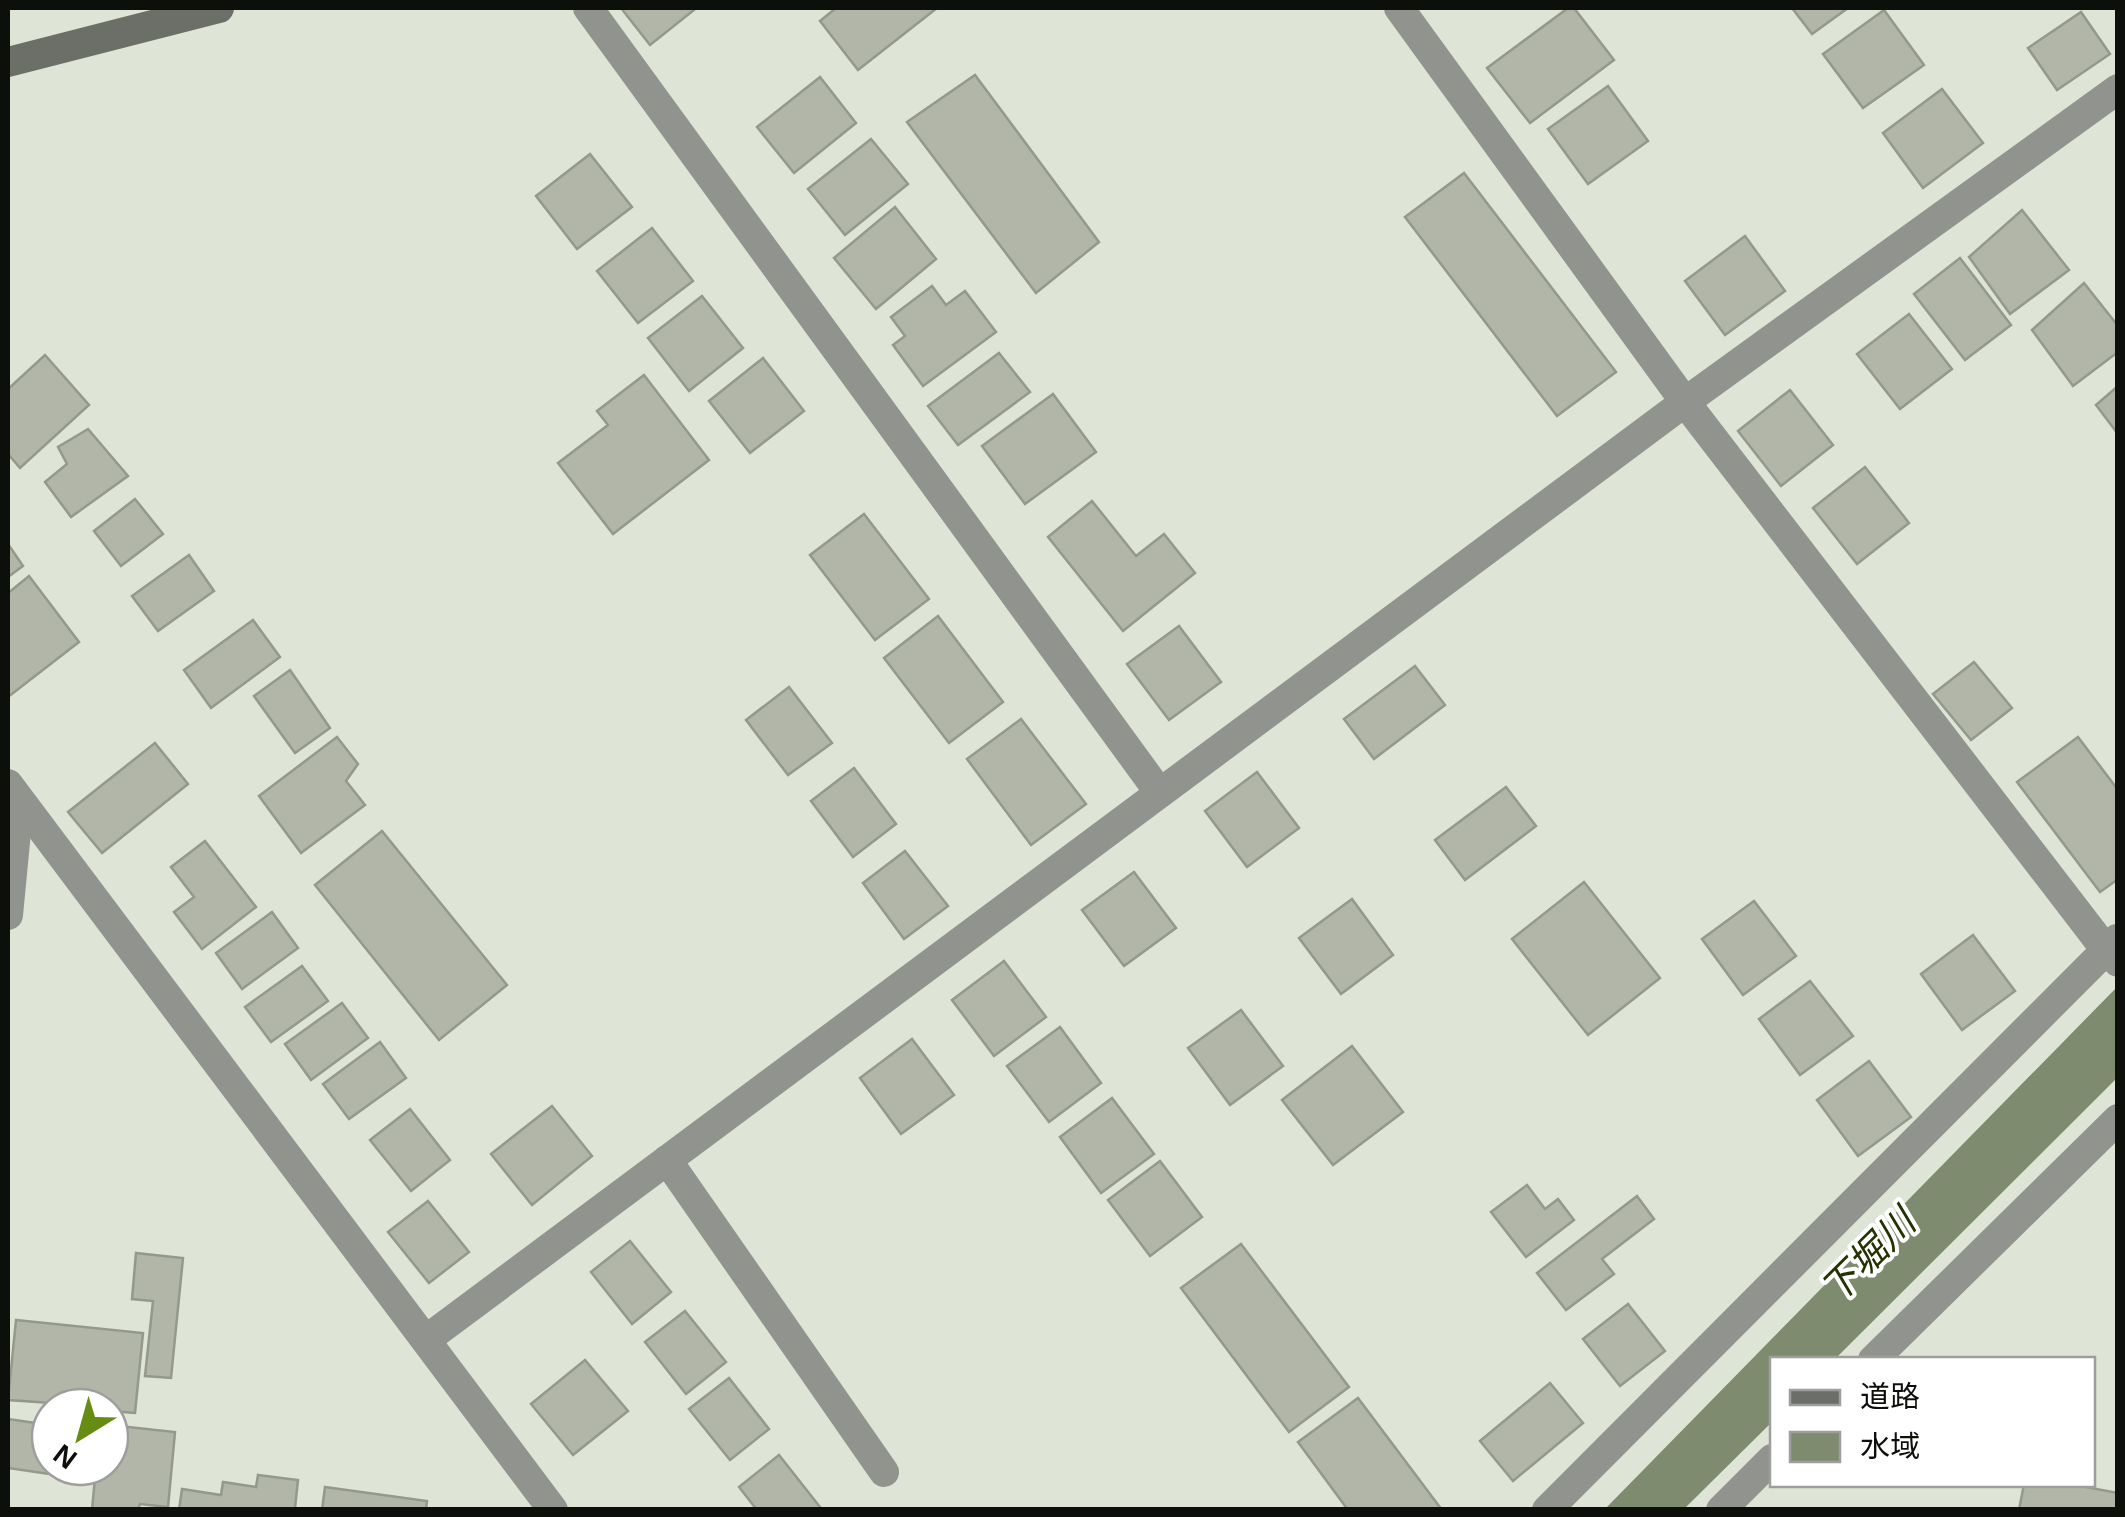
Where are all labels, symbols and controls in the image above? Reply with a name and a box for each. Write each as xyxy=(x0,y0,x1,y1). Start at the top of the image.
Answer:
water label: 下堀川 xyxy=(1813,1198,1926,1311)
legend xyxy=(1770,1357,2095,1487)
text: 道路 xyxy=(1860,1380,1920,1413)
north arrow xyxy=(30,1387,130,1487)
text: 水域 xyxy=(1860,1430,1920,1463)
text: N xyxy=(48,1438,83,1475)

